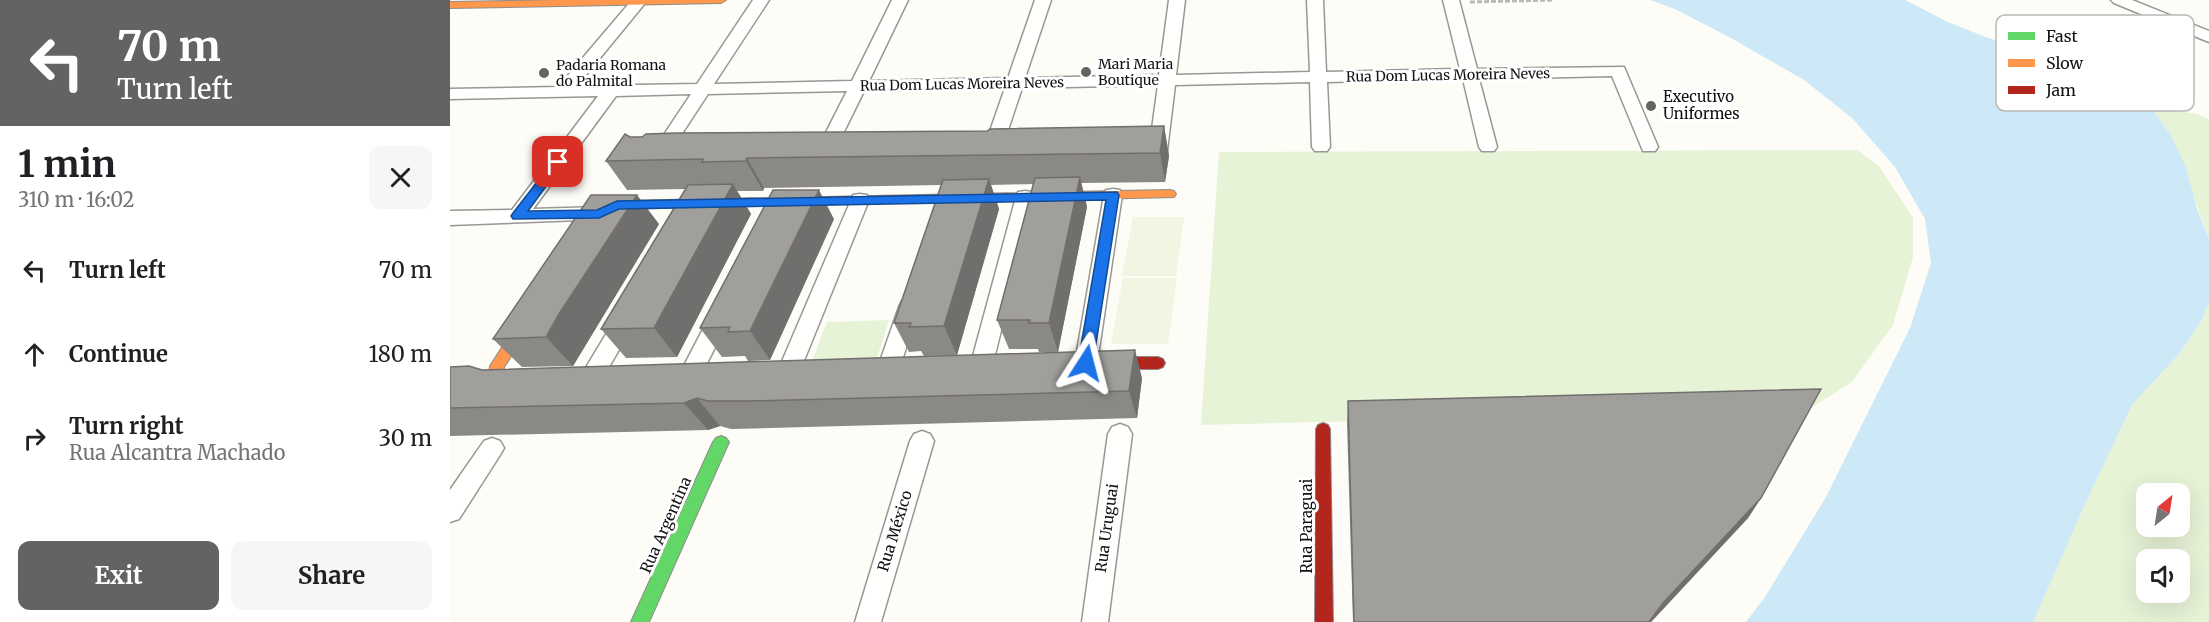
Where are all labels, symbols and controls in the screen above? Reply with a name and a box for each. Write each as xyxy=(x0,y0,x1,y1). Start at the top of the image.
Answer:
legend xyxy=(1996,15,2194,111)
text: 70 m xyxy=(117,20,221,72)
icon: left xyxy=(18,24,96,102)
text: Fast xyxy=(2046,26,2079,46)
text: Slow xyxy=(2046,53,2084,73)
place label: Mari Maria Boutique xyxy=(1098,55,1174,89)
place label: Padaria Romana do Palmital xyxy=(556,56,667,90)
street label: Rua Dom Lucas Moreira Neves xyxy=(1346,64,1550,86)
marker: Mari Maria Boutique xyxy=(1079,65,1093,79)
marker: Padaria Romana do Palmital xyxy=(537,66,551,80)
text: Turn left xyxy=(117,72,232,106)
street label: Rua Dom Lucas Moreira Neves xyxy=(860,73,1064,95)
text: Jam xyxy=(2045,80,2076,100)
place label: Executivo Uniformes xyxy=(1663,87,1740,123)
marker: Executivo Uniformes xyxy=(1644,99,1658,113)
pin xyxy=(532,136,583,187)
text: 1 min xyxy=(18,142,116,187)
icon: arrive xyxy=(541,145,574,178)
button: close xyxy=(369,146,432,209)
text: 310 m · 16:02 xyxy=(18,187,135,212)
icon: left xyxy=(18,254,51,287)
text: Turn left xyxy=(69,256,166,284)
text: 70 m xyxy=(379,256,432,284)
position arrow xyxy=(1054,331,1118,395)
icon: ahead xyxy=(18,338,51,371)
text: Continue xyxy=(69,340,168,368)
text: 180 m xyxy=(368,340,432,368)
text: Turn right xyxy=(69,412,183,440)
icon: right xyxy=(18,422,51,455)
text: 30 m xyxy=(378,424,432,452)
text: Rua Alcantra Machado xyxy=(69,440,285,465)
street label: Rua Argentina xyxy=(636,474,695,576)
street label: Rua Paraguai xyxy=(1297,478,1316,573)
street label: Rua Uruguai xyxy=(1091,482,1122,574)
north arrow xyxy=(2136,483,2190,537)
map controls xyxy=(2136,483,2190,603)
street label: Rua México xyxy=(873,488,916,574)
button: Exit xyxy=(18,541,219,610)
button: Share xyxy=(231,541,432,610)
button: sound xyxy=(2136,549,2190,603)

